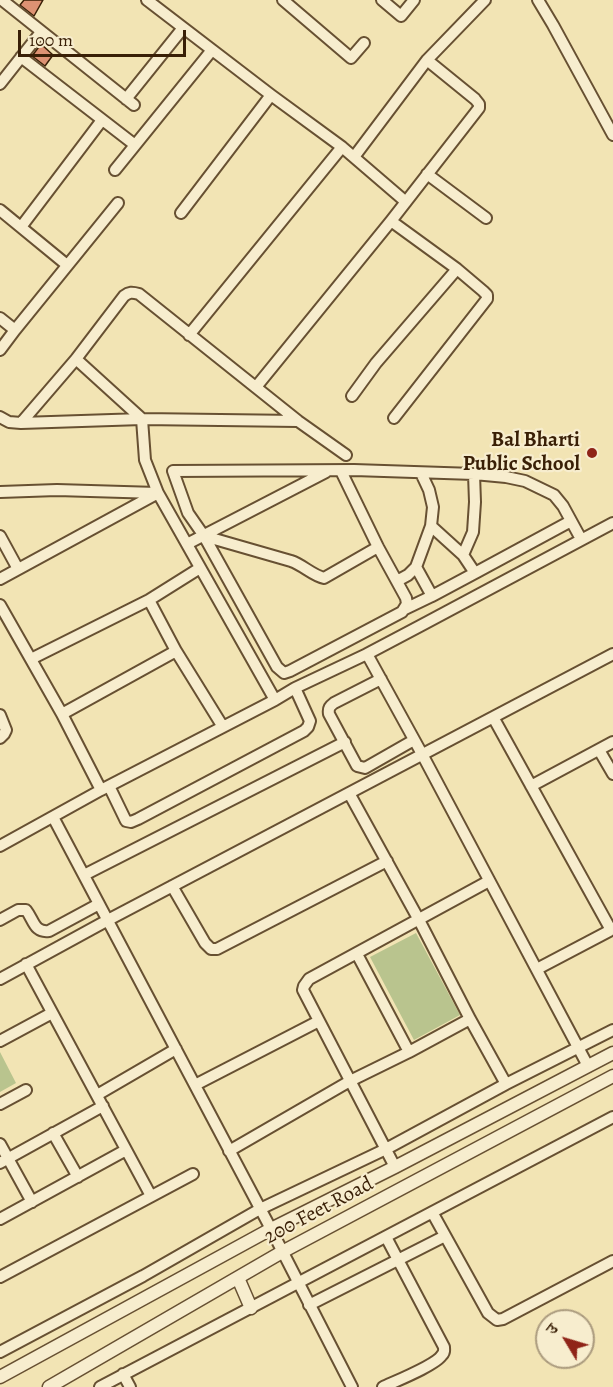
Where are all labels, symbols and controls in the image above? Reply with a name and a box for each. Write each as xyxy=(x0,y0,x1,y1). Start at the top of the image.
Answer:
scale bar xyxy=(21,18,189,56)
text: 100 m xyxy=(29,28,73,52)
place label: Bal Bharti Public School xyxy=(463,428,580,478)
marker: Bal Bharti Public School xyxy=(585,446,599,460)
street label: 200 Feet Road xyxy=(260,1172,378,1250)
north arrow xyxy=(535,1309,595,1369)
text: उ xyxy=(541,1319,564,1339)

